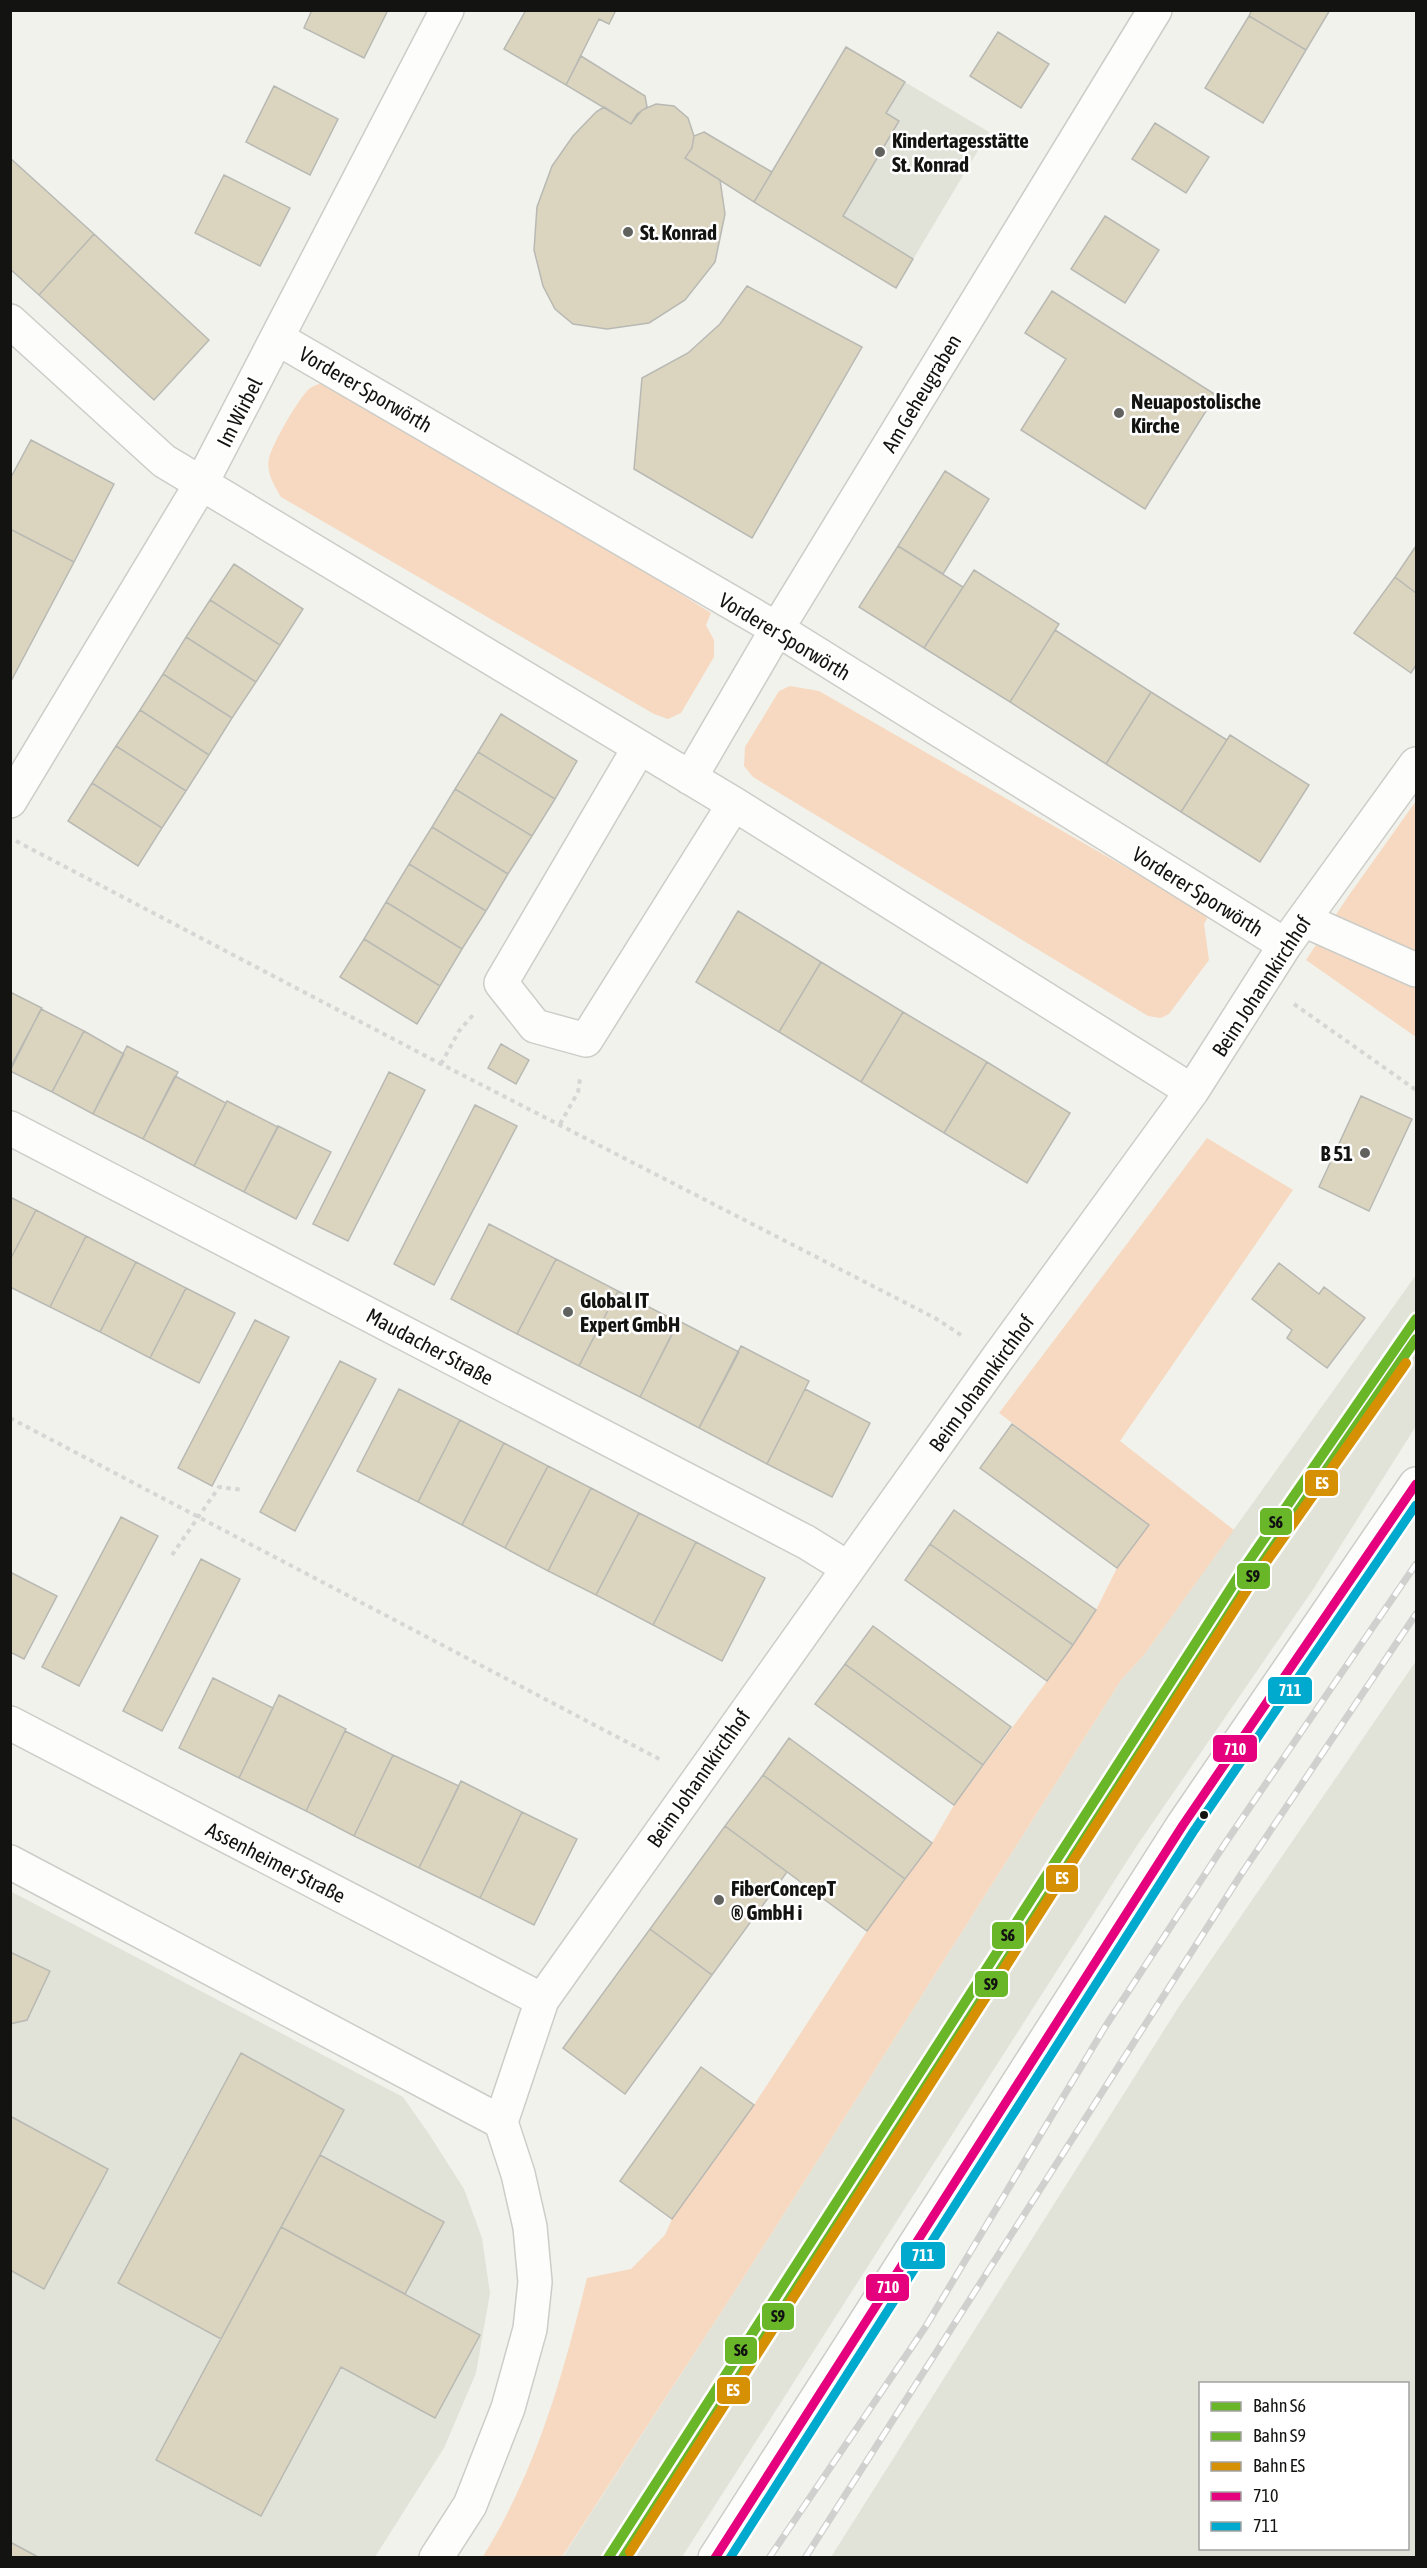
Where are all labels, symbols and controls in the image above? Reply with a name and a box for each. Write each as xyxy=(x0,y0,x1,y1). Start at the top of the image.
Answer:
place label: Kindertagesstätte St. Konrad xyxy=(892,128,1029,176)
marker: Kindertagesstätte St. Konrad xyxy=(873,145,887,159)
place label: St. Konrad xyxy=(640,220,717,244)
marker: St. Konrad xyxy=(621,225,635,239)
street label: Am Geheugraben xyxy=(876,330,966,456)
street label: Vorderer Sporwörth xyxy=(295,341,437,437)
street label: Im Wirbel xyxy=(211,373,267,451)
place label: Neuapostolische Kirche xyxy=(1131,389,1261,437)
marker: Neuapostolische Kirche xyxy=(1112,406,1126,420)
street label: Vorderer Sporwörth xyxy=(715,587,855,685)
street label: Vorderer Sporwörth xyxy=(1128,841,1268,941)
street label: Beim Johannkirchhof xyxy=(1207,911,1315,1061)
place label: B 51 xyxy=(1320,1141,1353,1165)
marker: B 51 xyxy=(1358,1146,1372,1160)
place label: Global IT Expert GmbH xyxy=(580,1288,680,1336)
street label: Maudacher Straße xyxy=(363,1303,497,1389)
marker: Global IT Expert GmbH xyxy=(561,1305,575,1319)
street label: Beim Johannkirchhof xyxy=(923,1310,1039,1456)
line badge: ES xyxy=(1304,1469,1339,1497)
text: ES xyxy=(1315,1474,1329,1492)
line badge: S6 xyxy=(1259,1507,1293,1536)
text: S6 xyxy=(1269,1513,1284,1531)
line badge: S9 xyxy=(1236,1562,1271,1590)
text: S9 xyxy=(1246,1567,1261,1585)
line badge: 711 xyxy=(1267,1676,1313,1705)
text: 711 xyxy=(1279,1681,1302,1699)
street label: Beim Johannkirchhof xyxy=(642,1704,755,1852)
line badge: 710 xyxy=(1212,1734,1258,1763)
text: 710 xyxy=(1224,1740,1247,1758)
unlabelled marker xyxy=(1198,1809,1210,1821)
street label: Assenheimer Straße xyxy=(202,1817,350,1907)
line badge: ES xyxy=(1045,1864,1079,1893)
text: ES xyxy=(1055,1869,1069,1887)
place label: FiberConcepT ® GmbH i xyxy=(731,1876,837,1924)
marker: FiberConcepT ® GmbH i xyxy=(712,1893,726,1907)
line badge: S6 xyxy=(991,1921,1025,1950)
text: S6 xyxy=(1001,1926,1016,1944)
line badge: S9 xyxy=(974,1970,1009,1998)
text: S9 xyxy=(984,1975,999,1993)
line badge: 711 xyxy=(900,2241,946,2270)
text: 711 xyxy=(912,2246,935,2264)
line badge: 710 xyxy=(865,2273,910,2302)
text: 710 xyxy=(877,2278,900,2296)
line badge: S9 xyxy=(761,2302,795,2331)
text: S9 xyxy=(771,2307,786,2325)
line badge: S6 xyxy=(724,2336,758,2365)
text: S6 xyxy=(734,2341,749,2359)
line badge: ES xyxy=(716,2376,751,2405)
text: ES xyxy=(726,2381,740,2399)
legend xyxy=(1199,2382,1409,2550)
text: Bahn S6 xyxy=(1253,2395,1306,2416)
text: Bahn S9 xyxy=(1253,2425,1306,2446)
text: Bahn ES xyxy=(1253,2455,1305,2476)
text: 710 xyxy=(1253,2485,1278,2506)
text: 711 xyxy=(1253,2515,1278,2536)

